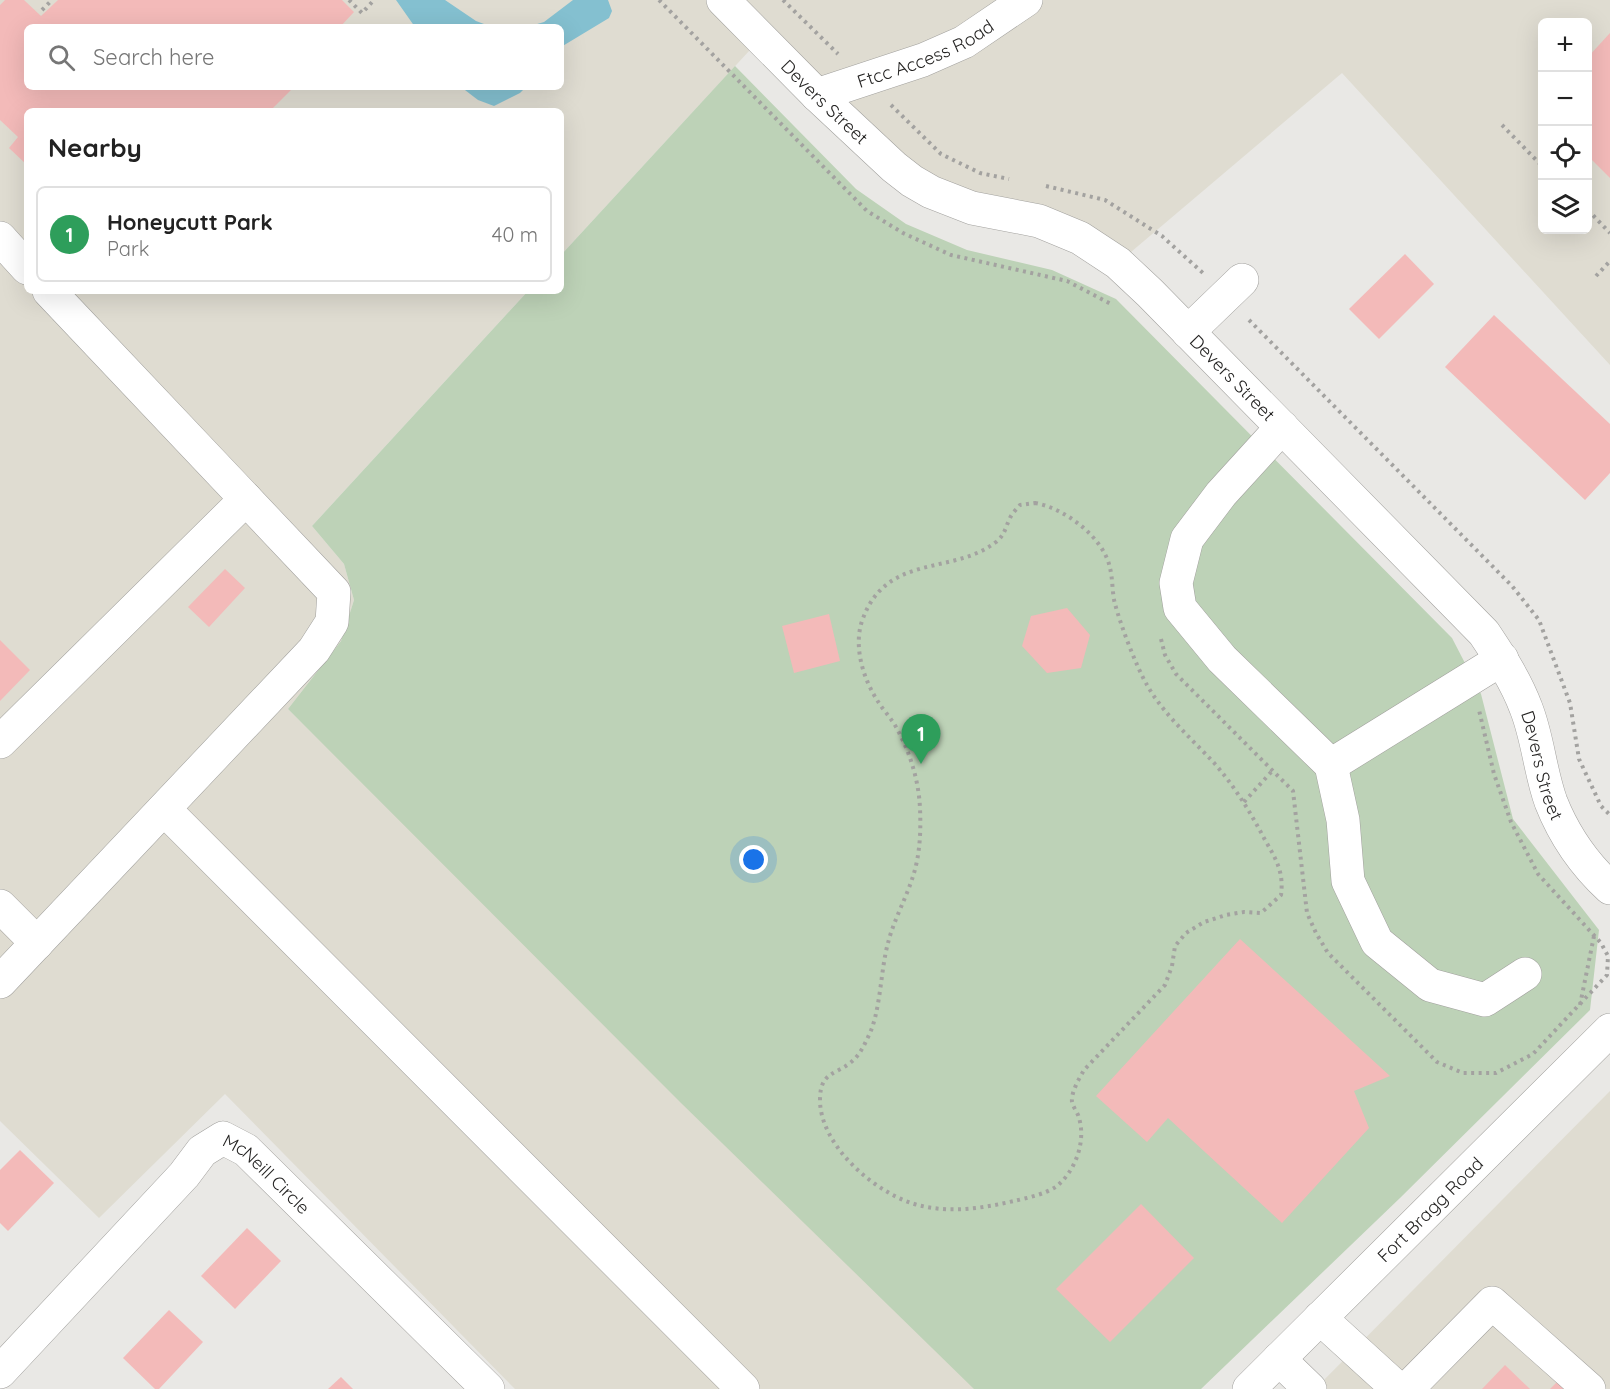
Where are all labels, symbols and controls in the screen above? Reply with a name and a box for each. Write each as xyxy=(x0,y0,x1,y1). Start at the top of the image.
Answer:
street label: Ftcc Access Road xyxy=(854,14,998,93)
map controls xyxy=(1538,18,1592,234)
button: + xyxy=(1538,18,1592,72)
search box xyxy=(24,24,564,90)
icon: search xyxy=(45,41,78,74)
text: Search here xyxy=(93,43,214,71)
street label: Devers Street xyxy=(777,54,873,149)
button: − xyxy=(1538,72,1592,126)
button: locate xyxy=(1538,126,1592,180)
text: Nearby xyxy=(48,131,142,164)
button: layers xyxy=(1538,180,1592,234)
text: Honeycutt Park xyxy=(107,208,273,236)
text: 1 xyxy=(66,222,73,247)
text: 40 m xyxy=(492,222,538,247)
text: Park xyxy=(107,236,149,261)
street label: Devers Street xyxy=(1185,329,1280,425)
street label: Devers Street xyxy=(1516,707,1569,824)
pin: 1 xyxy=(902,714,940,764)
your location xyxy=(739,845,768,874)
street label: McNeill Circle xyxy=(219,1129,315,1219)
street label: Fort Bragg Road xyxy=(1372,1152,1488,1267)

